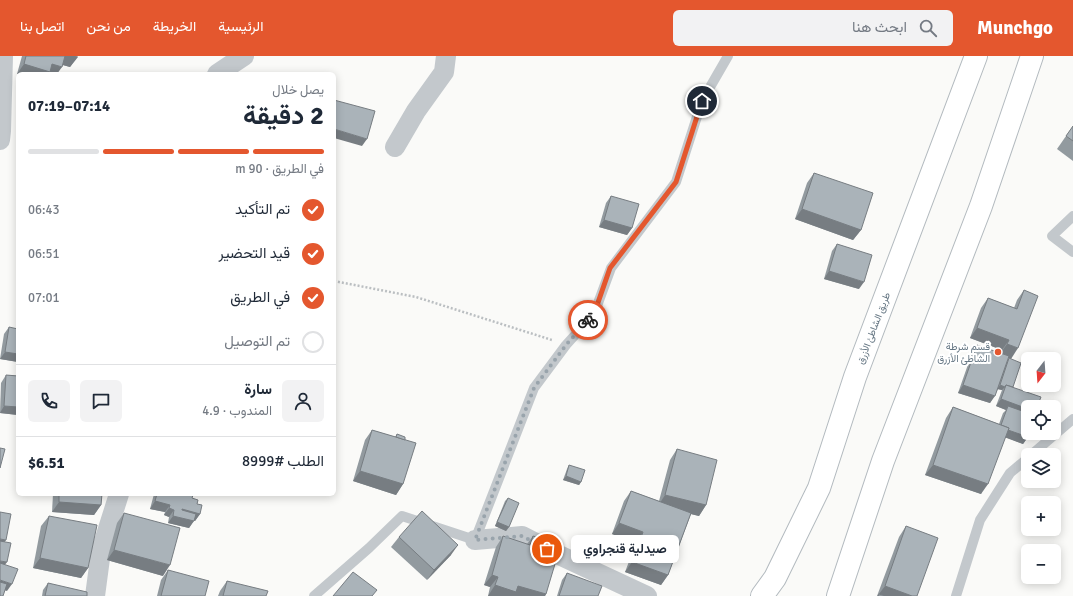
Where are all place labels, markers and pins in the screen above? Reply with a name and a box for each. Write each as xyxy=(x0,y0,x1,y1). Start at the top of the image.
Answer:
pin xyxy=(685,84,719,118)
place label: قسم شرطة الشاطئ الأزرق xyxy=(937,341,990,365)
marker: قسم شرطة الشاطئ الأزرق xyxy=(993,347,1003,357)
pin xyxy=(530,532,564,566)
callout: صيدلية قنجراوي xyxy=(571,535,679,563)

